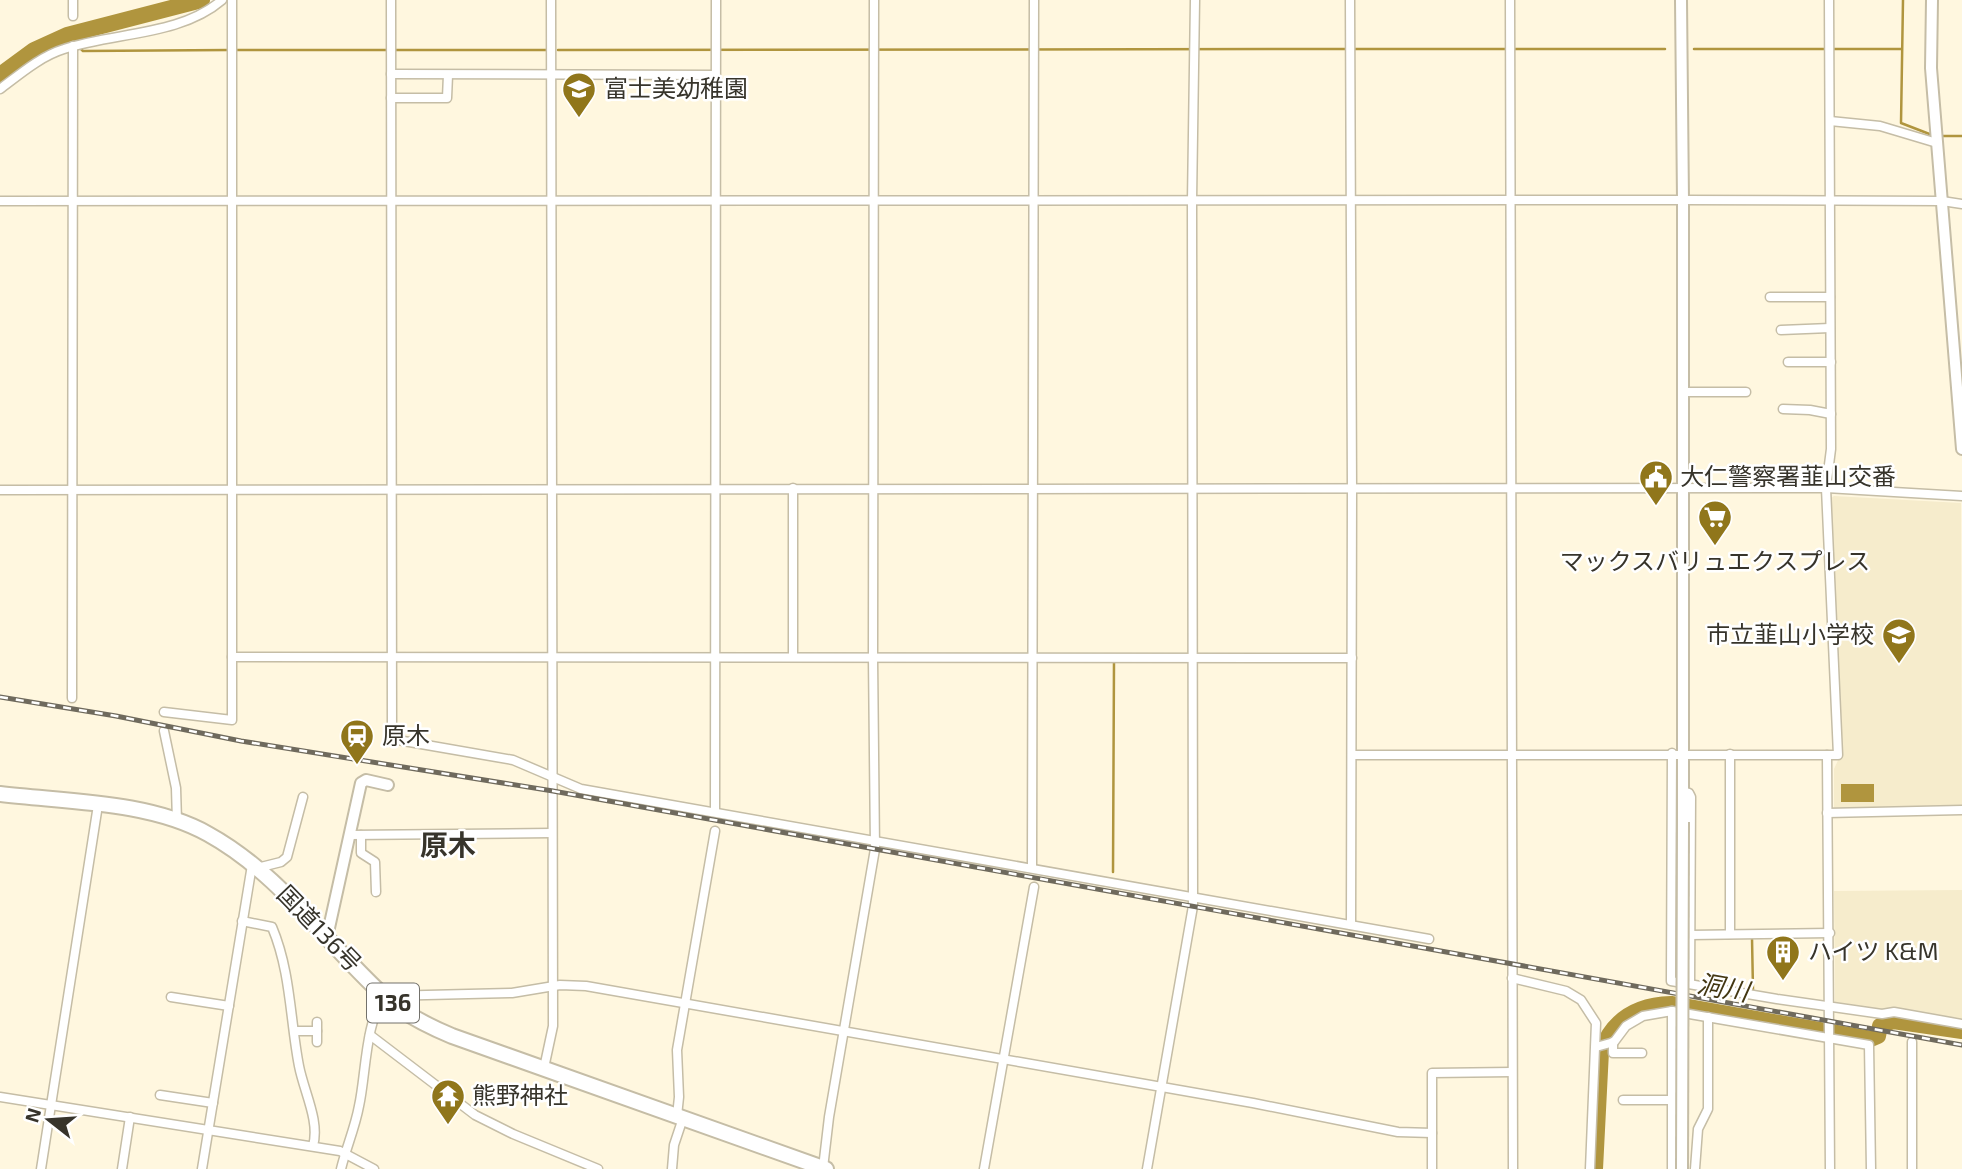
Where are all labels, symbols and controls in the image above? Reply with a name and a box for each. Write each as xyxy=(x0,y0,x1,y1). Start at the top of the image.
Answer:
school or university icon: 富士美幼稚園 xyxy=(560,70,598,119)
place label: 富士美幼稚園 xyxy=(604,73,748,102)
public building icon: 大仁警察署韮山交番 xyxy=(1637,458,1675,507)
place label: 大仁警察署韮山交番 xyxy=(1680,461,1896,490)
supermarket icon: マックスバリュエクスプレス xyxy=(1696,498,1734,547)
place label: マックスバリュエクスプレス xyxy=(1560,546,1870,575)
school or university icon: 市立韮山小学校 xyxy=(1880,616,1918,665)
place label: 市立韮山小学校 xyxy=(1706,619,1874,648)
station icon: 原木 xyxy=(338,717,376,766)
place label: 原木 xyxy=(382,720,430,749)
district label: 原木 xyxy=(420,827,476,861)
street label: 国道136号 xyxy=(272,879,368,977)
building icon: ハイツ K&M xyxy=(1764,933,1802,982)
place label: ハイツ K&M xyxy=(1808,936,1939,965)
water label: 洞川 xyxy=(1695,967,1755,1007)
road number: 136 xyxy=(367,984,419,1022)
temple icon: 熊野神社 xyxy=(429,1077,467,1126)
place label: 熊野神社 xyxy=(472,1080,568,1109)
north arrow xyxy=(14,1085,84,1155)
text: N xyxy=(19,1105,45,1125)

